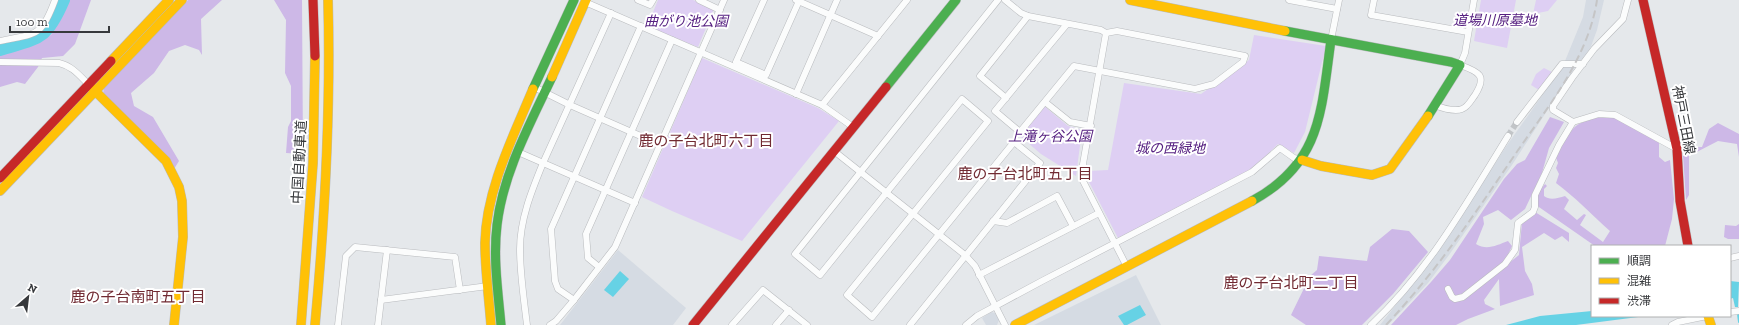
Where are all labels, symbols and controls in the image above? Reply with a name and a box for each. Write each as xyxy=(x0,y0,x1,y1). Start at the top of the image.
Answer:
scale bar xyxy=(10,8,109,34)
park label: 道場川原墓地 xyxy=(1453,12,1539,29)
park label: 曲がり池公園 xyxy=(644,13,730,30)
text: 100 m xyxy=(16,15,48,29)
street label: 神戸三田線 xyxy=(1668,84,1699,156)
street label: 中国自動車道 xyxy=(289,120,310,204)
park label: 上滝ヶ谷公園 xyxy=(1008,128,1094,145)
district label: 鹿の子台北町六丁目 xyxy=(638,132,774,150)
park label: 城の西緑地 xyxy=(1135,140,1207,157)
district label: 鹿の子台北町五丁目 xyxy=(957,165,1093,183)
legend xyxy=(1591,245,1731,317)
text: 順調 xyxy=(1627,254,1651,268)
district label: 鹿の子台北町二丁目 xyxy=(1223,274,1359,292)
text: 混雑 xyxy=(1627,274,1651,288)
north arrow xyxy=(8,277,48,317)
text: N xyxy=(26,281,40,297)
district label: 鹿の子台南町五丁目 xyxy=(70,288,206,306)
text: 渋滞 xyxy=(1627,294,1651,308)

